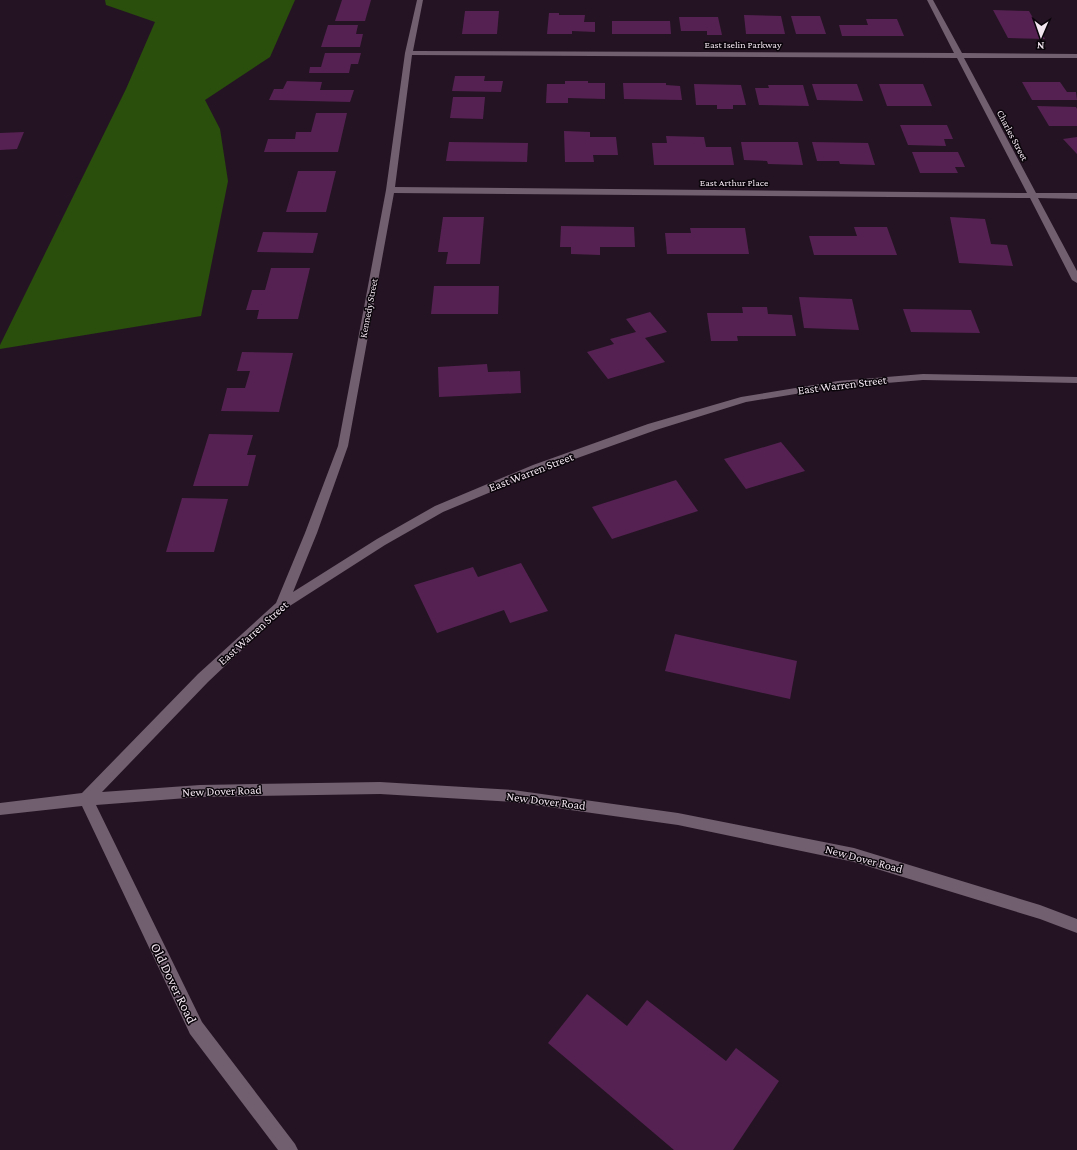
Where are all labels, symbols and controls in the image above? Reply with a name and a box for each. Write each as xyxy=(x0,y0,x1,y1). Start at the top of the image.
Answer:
north arrow xyxy=(1021,16,1061,56)
street label: East Iselin Parkway xyxy=(704,39,782,50)
text: N xyxy=(1036,40,1045,52)
street label: Charles Street xyxy=(995,108,1031,163)
street label: East Arthur Place xyxy=(700,177,769,188)
street label: Kennedy Street xyxy=(357,277,380,339)
street label: East Warren Street xyxy=(797,372,888,397)
street label: East Warren Street xyxy=(487,449,576,495)
street label: East Warren Street xyxy=(215,597,292,668)
street label: New Dover Road xyxy=(182,783,263,799)
street label: New Dover Road xyxy=(506,789,587,813)
street label: New Dover Road xyxy=(824,842,905,876)
street label: Old Dover Road xyxy=(148,940,201,1027)

